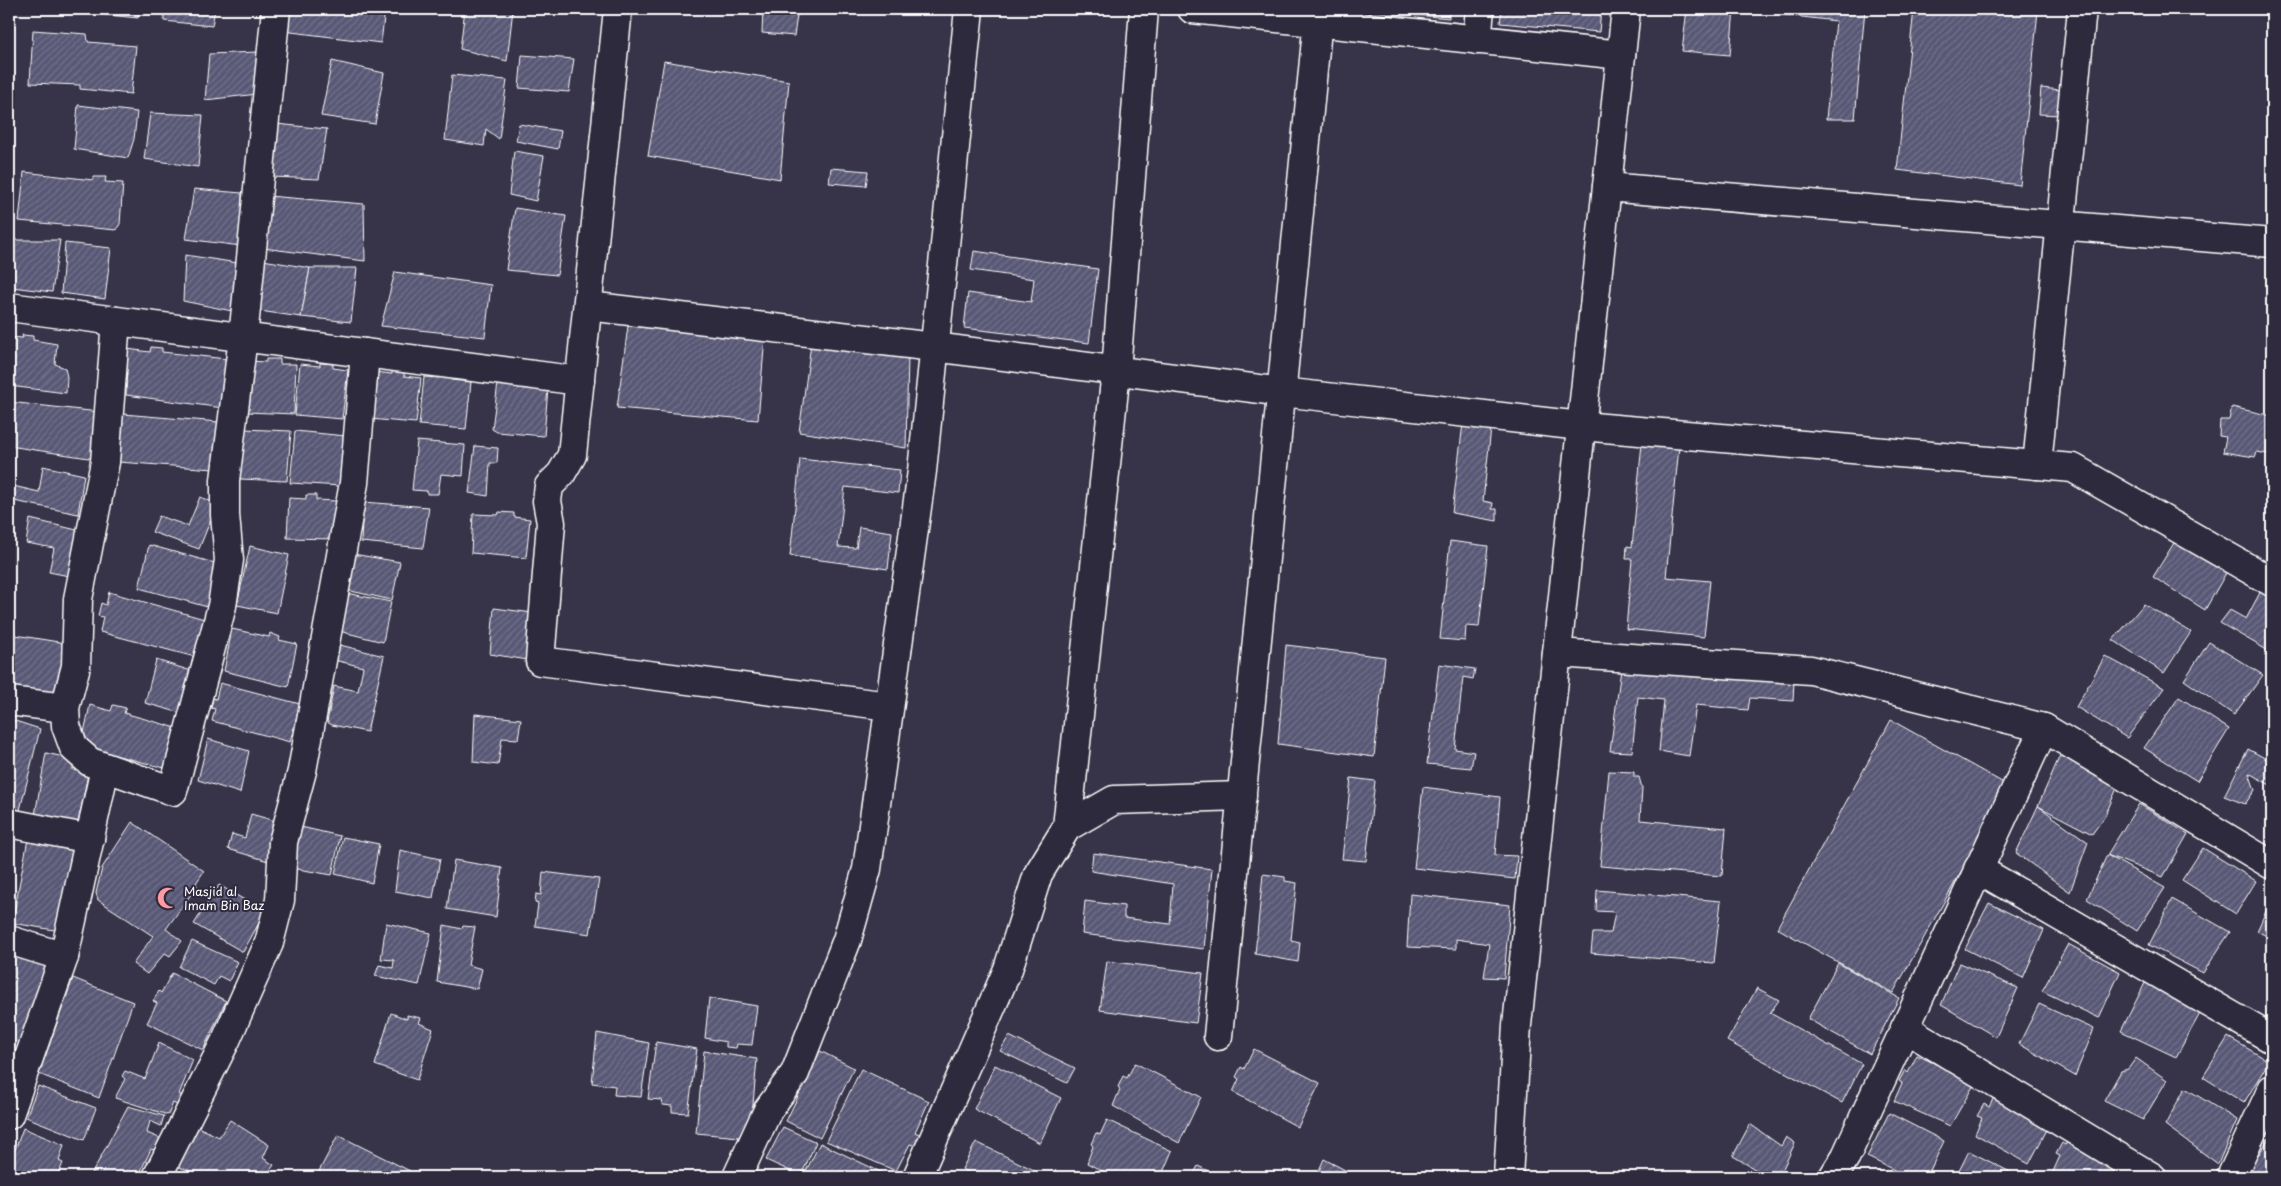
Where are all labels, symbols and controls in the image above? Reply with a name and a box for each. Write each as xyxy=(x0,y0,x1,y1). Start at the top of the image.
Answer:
place label: Masjid al Imam Bin Baz xyxy=(184,882,265,914)
mosque icon: Masjid al Imam Bin Baz xyxy=(155,885,181,911)

